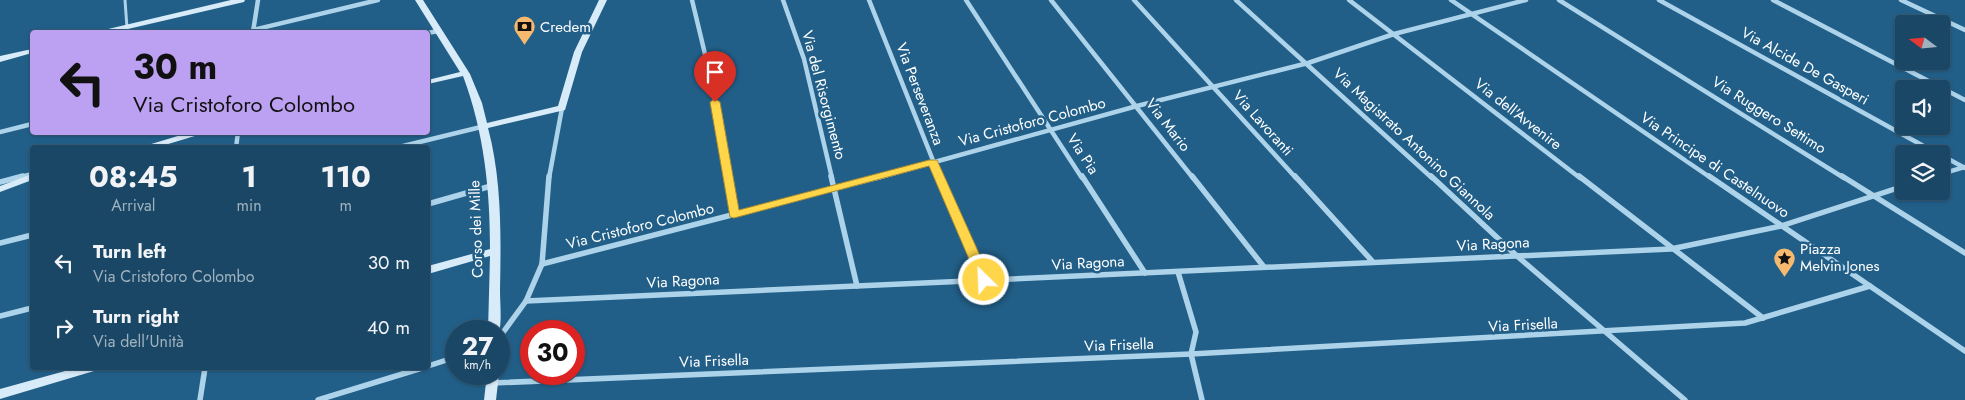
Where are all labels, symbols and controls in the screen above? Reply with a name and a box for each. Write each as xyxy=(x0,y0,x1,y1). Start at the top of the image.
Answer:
bank icon: Credem xyxy=(512,15,536,46)
north arrow xyxy=(1895,15,1950,70)
map controls xyxy=(1895,15,1950,200)
place label: Credem xyxy=(540,16,591,38)
street label: Via Alcide De Gasperi xyxy=(1737,22,1873,110)
street label: Via del Risorgimento xyxy=(796,28,852,162)
street label: Via Perseveranza xyxy=(890,40,950,148)
text: 30 m xyxy=(133,42,217,92)
icon: left xyxy=(50,50,115,115)
pin xyxy=(694,51,736,102)
icon: arrive xyxy=(701,58,729,86)
street label: Via Magistrato Antonino Giannola xyxy=(1328,63,1500,225)
street label: Via Ruggero Settimo xyxy=(1708,71,1830,159)
street label: Via dell'Avvenire xyxy=(1470,73,1567,155)
button: sound xyxy=(1895,80,1950,135)
street label: Via Lavoranti xyxy=(1227,85,1299,161)
text: Via Cristoforo Colombo xyxy=(133,88,355,120)
street label: Via Cristoforo Colombo xyxy=(956,92,1108,152)
street label: Via Mario xyxy=(1140,94,1196,156)
street label: Via Principe di Castelnuovo xyxy=(1636,107,1794,223)
street label: Via Pia xyxy=(1062,129,1104,179)
button: layers xyxy=(1895,145,1950,200)
text: 08:45 xyxy=(89,155,178,198)
text: 1 xyxy=(241,155,257,198)
text: 110 xyxy=(321,155,371,198)
street label: Corso dei Mille xyxy=(463,180,489,278)
text: Arrival xyxy=(111,194,155,217)
text: min xyxy=(237,194,262,217)
text: m xyxy=(340,194,352,217)
street label: Via Cristoforo Colombo xyxy=(564,197,716,255)
street label: Via Ragona xyxy=(1456,231,1530,257)
text: Turn left xyxy=(93,238,166,265)
place label: Piazza Melvin Jones xyxy=(1800,238,1880,277)
place icon: Piazza Melvin Jones xyxy=(1772,246,1796,277)
icon: left xyxy=(50,249,78,277)
text: 30 m xyxy=(368,249,410,276)
street label: Via Ragona xyxy=(1051,250,1125,276)
position arrow xyxy=(957,253,1009,305)
text: Via Cristoforo Colombo xyxy=(93,265,254,288)
street label: Via Ragona xyxy=(646,268,720,294)
text: Turn right xyxy=(93,303,179,330)
street label: Via Frisella xyxy=(1488,312,1558,338)
icon: right xyxy=(50,314,78,342)
text: 40 m xyxy=(367,314,410,341)
speed limit sign: 30 xyxy=(520,320,585,385)
text: 27 xyxy=(462,328,493,364)
text: Via dell'Unità xyxy=(93,330,184,353)
street label: Via Frisella xyxy=(1084,333,1154,357)
street label: Via Frisella xyxy=(679,349,749,373)
text: km/h xyxy=(464,356,491,374)

